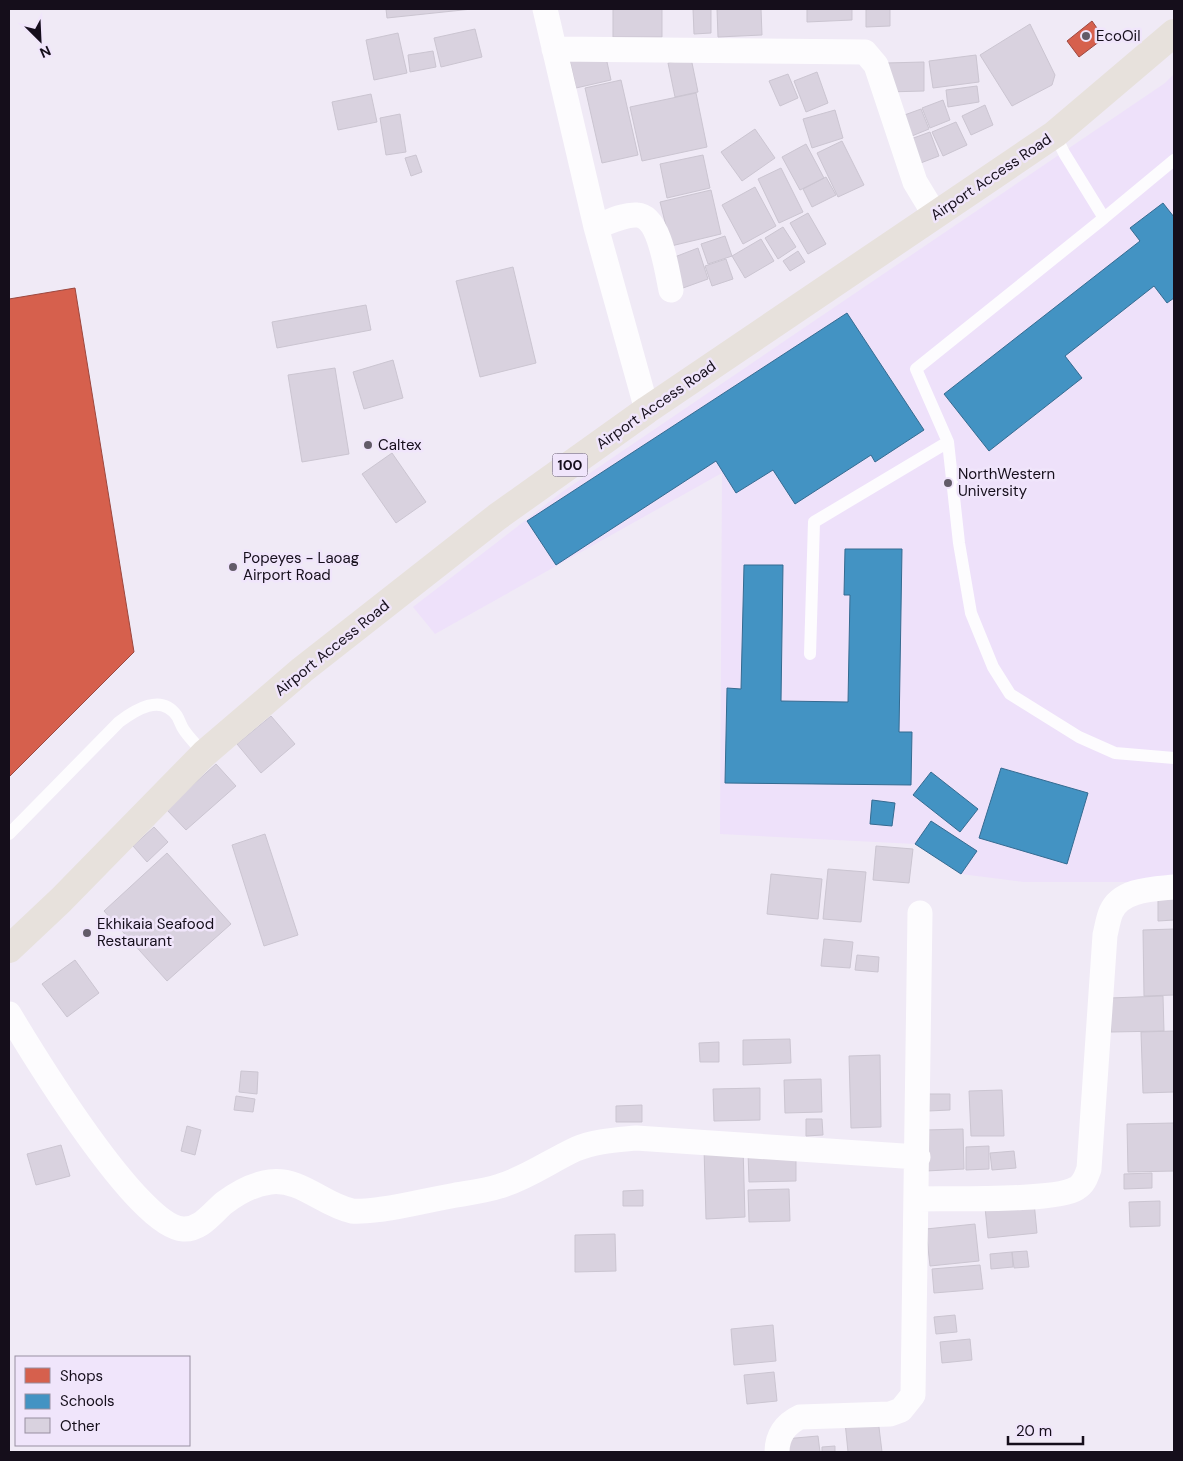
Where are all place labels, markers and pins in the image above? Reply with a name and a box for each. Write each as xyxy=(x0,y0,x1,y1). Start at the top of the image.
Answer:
place label: EcoOil xyxy=(1096,26,1141,46)
marker: EcoOil xyxy=(1080,30,1092,42)
place label: Caltex xyxy=(378,435,422,455)
marker: Caltex xyxy=(362,439,374,451)
place label: NorthWestern University xyxy=(958,464,1055,501)
marker: NorthWestern University xyxy=(942,477,954,489)
place label: Popeyes - Laoag Airport Road xyxy=(243,548,359,585)
marker: Popeyes - Laoag Airport Road xyxy=(227,561,239,573)
place label: Ekhikaia Seafood Restaurant xyxy=(97,914,214,951)
marker: Ekhikaia Seafood Restaurant xyxy=(81,927,93,939)

